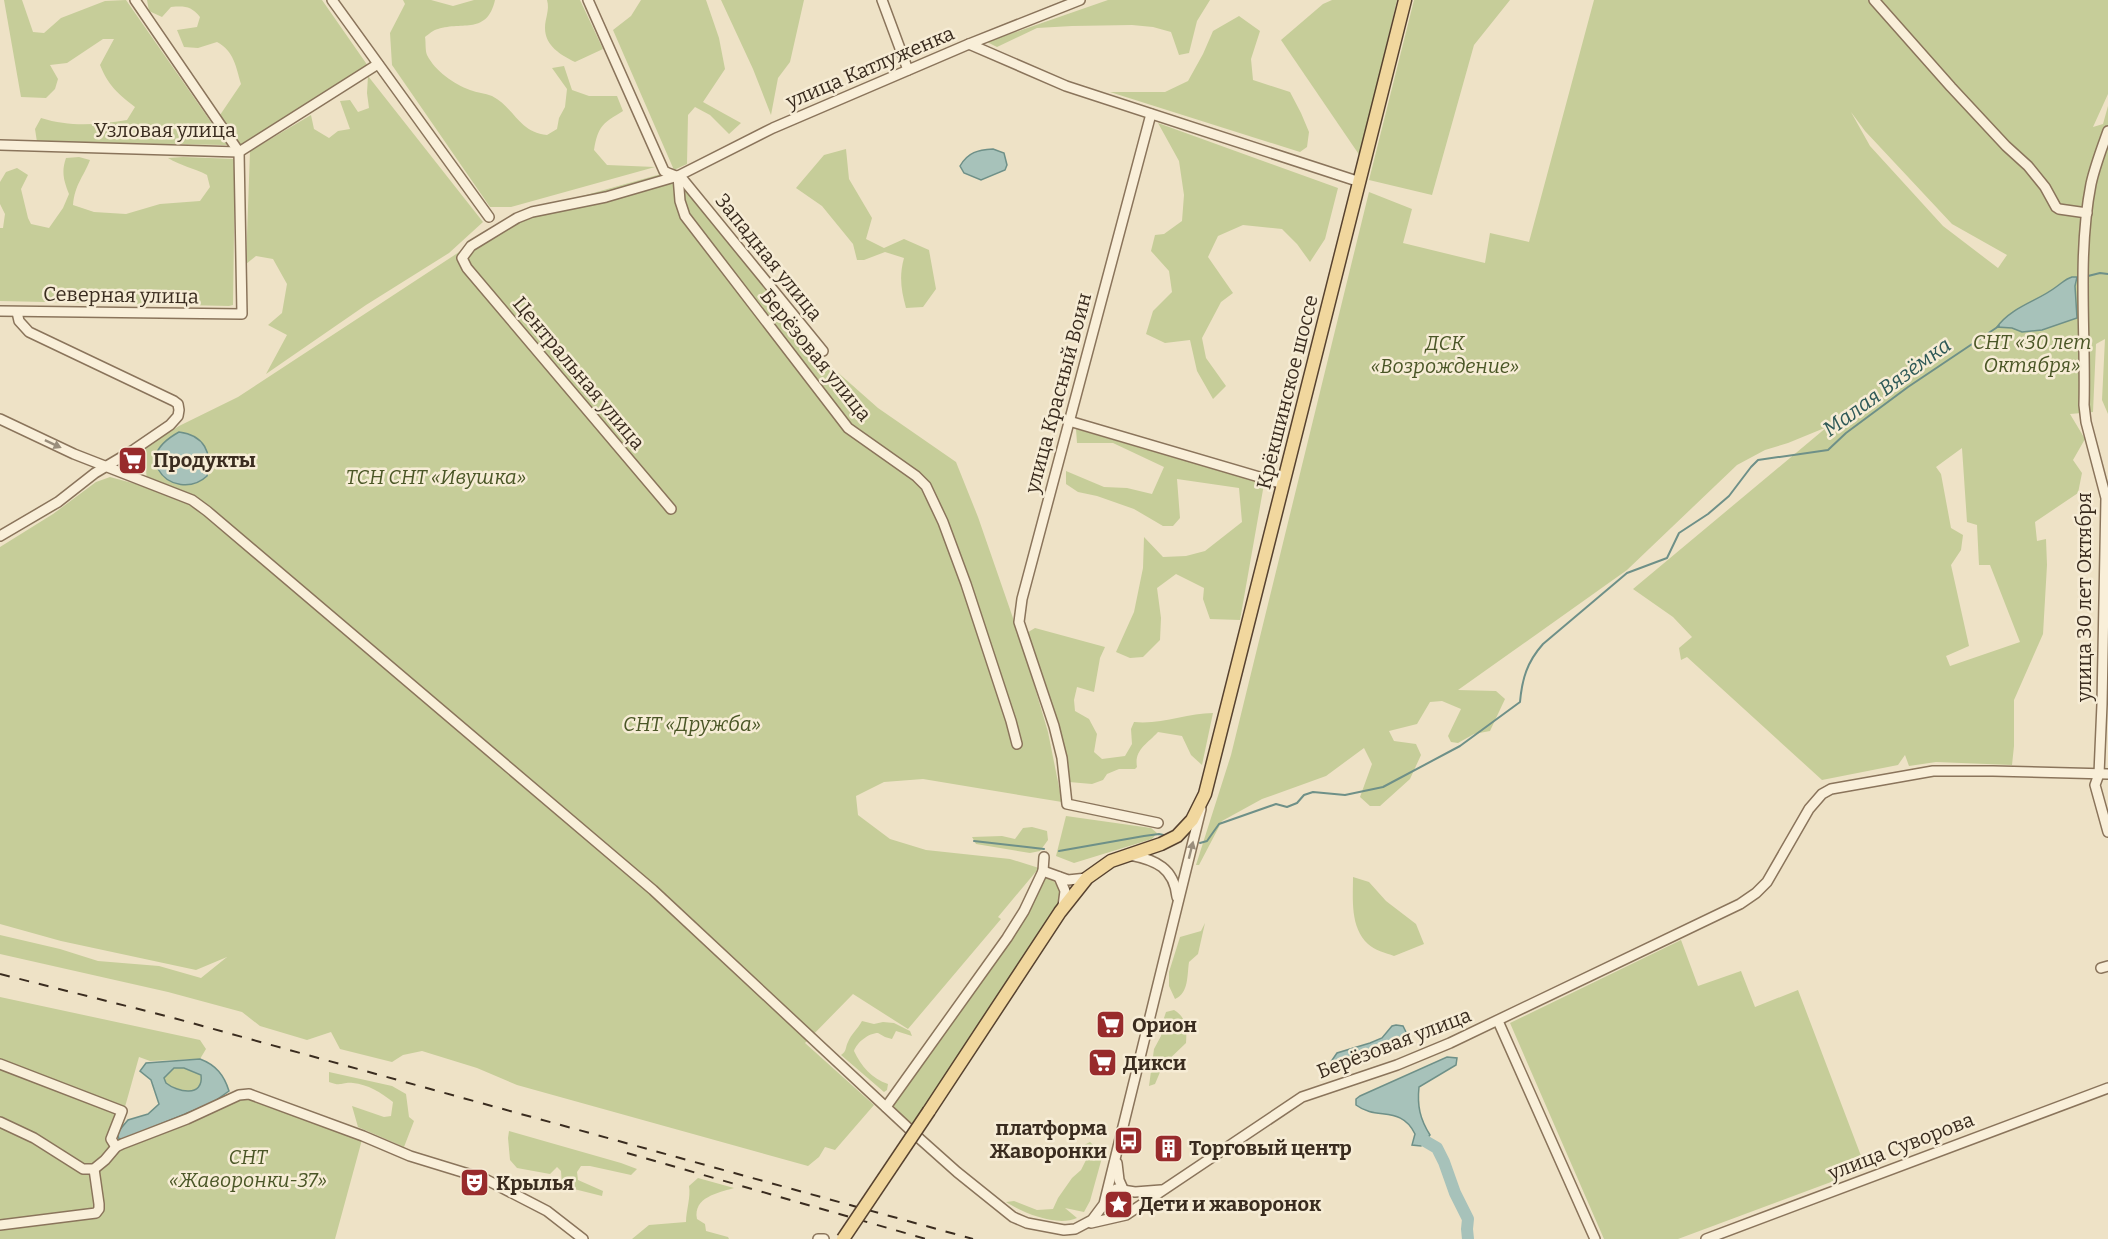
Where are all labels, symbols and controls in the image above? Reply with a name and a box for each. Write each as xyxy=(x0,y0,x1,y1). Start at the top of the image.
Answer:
street label: улица Катлуженка xyxy=(781,21,958,114)
street label: Узловая улица xyxy=(94,118,236,142)
street label: Западная улица xyxy=(710,189,828,325)
street label: Северная улица xyxy=(43,282,199,308)
street label: Берёзовая улица xyxy=(755,284,877,426)
street label: улица Красный Воин xyxy=(1019,290,1096,497)
street label: Центральная улица xyxy=(508,292,650,454)
street label: Крёкшинское шоссе xyxy=(1251,292,1323,492)
park label: СНТ «30 лет Октября» xyxy=(1973,330,2091,377)
park label: ДСК «Возрождение» xyxy=(1371,331,1519,378)
water label: Малая Вязёмка xyxy=(1818,332,1956,442)
one-way arrow xyxy=(44,439,61,448)
supermarket icon: Продукты xyxy=(116,444,148,476)
place label: Продукты xyxy=(153,448,256,472)
park label: ТСН СНТ «Ивушка» xyxy=(346,465,526,489)
street label: улица 30 лет Октября xyxy=(2072,492,2096,703)
park label: СНТ «Дружба» xyxy=(623,712,761,736)
one-way arrow xyxy=(1187,841,1196,859)
street label: Берёзовая улица xyxy=(1313,1003,1475,1083)
supermarket icon: Орион xyxy=(1095,1009,1127,1041)
place label: Орион xyxy=(1132,1013,1197,1037)
supermarket icon: Дикси xyxy=(1086,1047,1118,1079)
place label: Дикси xyxy=(1123,1051,1186,1075)
street label: улица Суворова xyxy=(1824,1107,1977,1185)
place label: платформа Жаворонки xyxy=(989,1116,1107,1163)
bus stop icon: платформа Жаворонки xyxy=(1112,1124,1144,1156)
building icon: Торговый центр xyxy=(1152,1132,1184,1164)
place label: Торговый центр xyxy=(1189,1136,1352,1160)
park label: СНТ «Жаворонки-37» xyxy=(169,1145,327,1192)
theatre icon: Крылья xyxy=(459,1167,491,1199)
place label: Крылья xyxy=(496,1171,574,1195)
place icon: Дети и жаворонок xyxy=(1102,1188,1134,1220)
place label: Дети и жаворонок xyxy=(1139,1192,1322,1216)

